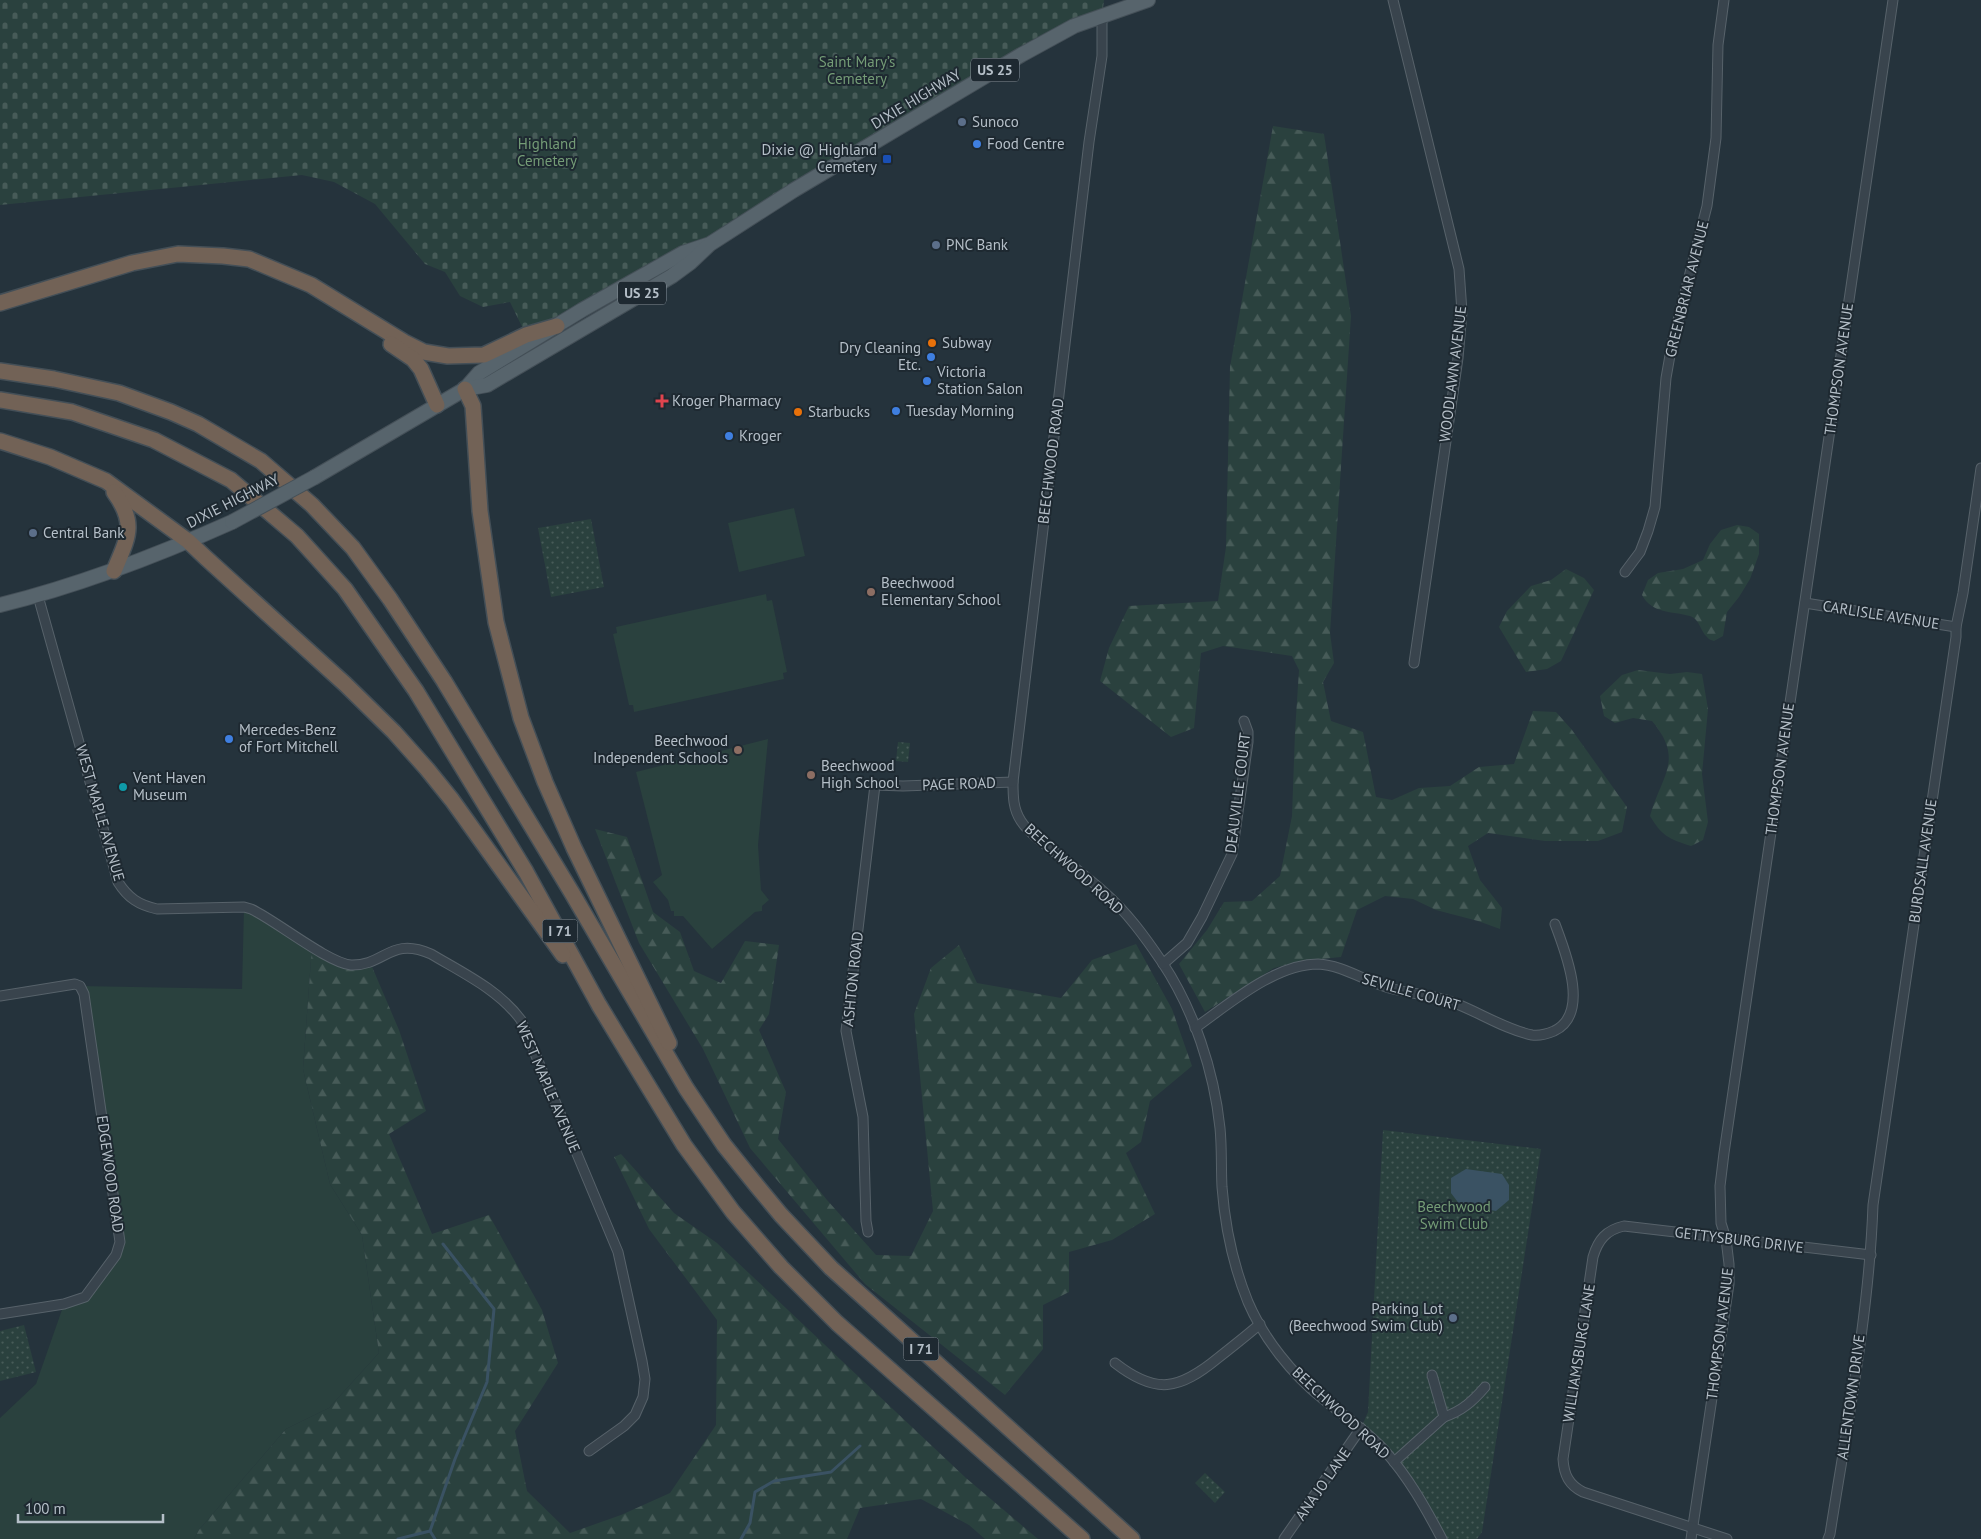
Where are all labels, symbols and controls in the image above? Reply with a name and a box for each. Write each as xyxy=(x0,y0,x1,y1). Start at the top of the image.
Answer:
park label: Saint Mary’s Cemetery xyxy=(819,52,895,88)
road number: US 25 xyxy=(971,58,1019,82)
street label: DIXIE HIGHWAY xyxy=(867,64,965,133)
place label: Sunoco xyxy=(972,112,1019,131)
marker: Sunoco xyxy=(956,116,968,128)
park label: Highland Cemetery xyxy=(517,134,577,170)
place label: Food Centre xyxy=(987,134,1065,153)
marker: Food Centre xyxy=(971,138,983,150)
place label: Dixie @ Highland Cemetery xyxy=(761,140,877,176)
marker: Dixie @ Highland Cemetery xyxy=(881,153,893,165)
street label: GREENBRIAR AVENUE xyxy=(1660,219,1713,359)
place label: PNC Bank xyxy=(946,235,1009,254)
marker: PNC Bank xyxy=(930,239,942,251)
road number: US 25 xyxy=(618,282,666,304)
street label: THOMPSON AVENUE xyxy=(1820,302,1857,436)
street label: WOODLAWN AVENUE xyxy=(1435,305,1470,443)
place label: Subway xyxy=(942,333,991,352)
marker: Subway xyxy=(926,337,938,349)
place label: Dry Cleaning Etc. xyxy=(839,338,921,374)
marker: Dry Cleaning Etc. xyxy=(925,351,937,363)
place label: Victoria Station Salon xyxy=(936,362,1023,398)
marker: Victoria Station Salon xyxy=(921,375,933,387)
place label: Kroger Pharmacy xyxy=(672,391,781,410)
marker: Kroger Pharmacy xyxy=(656,395,668,407)
street label: BEECHWOOD ROAD xyxy=(1033,397,1068,525)
place label: Tuesday Morning xyxy=(906,401,1014,420)
place label: Starbucks xyxy=(808,402,870,421)
marker: Tuesday Morning xyxy=(890,405,902,417)
marker: Starbucks xyxy=(792,406,804,418)
place label: Kroger xyxy=(739,426,782,445)
marker: Kroger xyxy=(723,430,735,442)
street label: DIXIE HIGHWAY xyxy=(183,469,283,532)
place label: Central Bank xyxy=(43,523,125,542)
marker: Central Bank xyxy=(27,527,39,539)
place label: Beechwood Elementary School xyxy=(881,573,1001,609)
marker: Beechwood Elementary School xyxy=(865,586,877,598)
street label: CARLISLE AVENUE xyxy=(1821,596,1941,633)
street label: THOMPSON AVENUE xyxy=(1761,702,1798,836)
place label: Mercedes-Benz of Fort Mitchell xyxy=(239,720,339,756)
place label: Beechwood Independent Schools xyxy=(593,731,728,767)
street label: DEAUVILLE COURT xyxy=(1221,731,1254,854)
marker: Mercedes-Benz of Fort Mitchell xyxy=(223,733,235,745)
street label: WEST MAPLE AVENUE xyxy=(72,742,129,883)
marker: Beechwood Independent Schools xyxy=(732,744,744,756)
place label: Beechwood High School xyxy=(821,756,899,792)
place label: Vent Haven Museum xyxy=(132,768,206,804)
marker: Beechwood High School xyxy=(805,769,817,781)
street label: PAGE ROAD xyxy=(922,773,996,794)
marker: Vent Haven Museum xyxy=(117,781,129,793)
street label: BURDSALL AVENUE xyxy=(1904,798,1941,924)
street label: BEECHWOOD ROAD xyxy=(1021,819,1128,918)
road number: I 71 xyxy=(542,919,578,942)
street label: ASHTON ROAD xyxy=(838,930,867,1027)
street label: SEVILLE COURT xyxy=(1360,968,1463,1015)
street label: WEST MAPLE AVENUE xyxy=(512,1018,585,1155)
street label: EDGEWOOD ROAD xyxy=(93,1114,128,1234)
park label: Beechwood Swim Club xyxy=(1417,1197,1491,1233)
street label: GETTYSBURG DRIVE xyxy=(1673,1222,1805,1257)
street label: THOMPSON AVENUE xyxy=(1702,1267,1737,1401)
street label: WILLIAMSBURG LANE xyxy=(1558,1282,1599,1424)
place label: Parking Lot (Beechwood Swim Club) xyxy=(1289,1299,1443,1335)
marker: Parking Lot (Beechwood Swim Club) xyxy=(1447,1312,1459,1324)
street label: ALLENTOWN DRIVE xyxy=(1832,1333,1869,1461)
road number: I 71 xyxy=(904,1338,938,1360)
street label: BEECHWOOD ROAD xyxy=(1289,1362,1394,1463)
street label: ANA JO LANE xyxy=(1291,1444,1355,1524)
scale bar xyxy=(18,1492,162,1524)
text: 100 m xyxy=(25,1499,66,1518)

